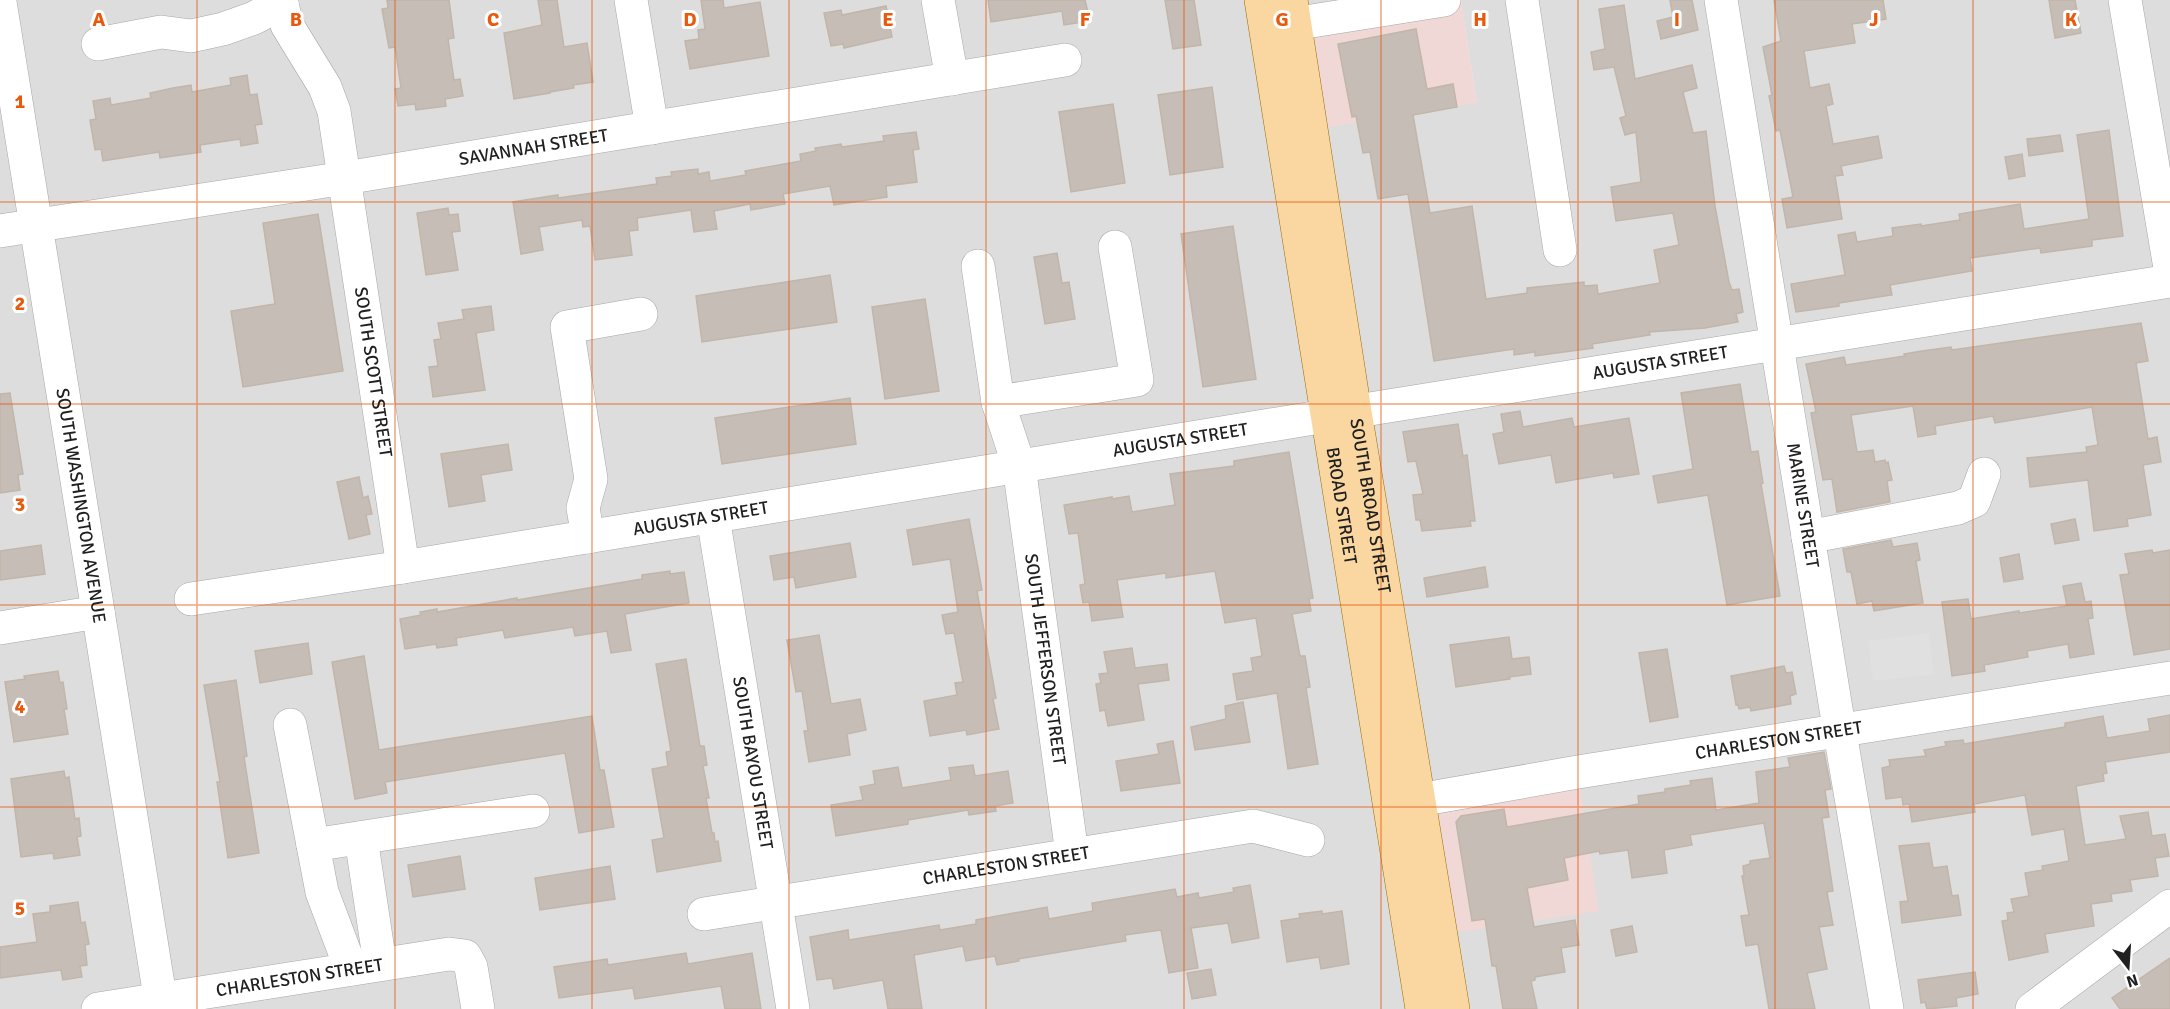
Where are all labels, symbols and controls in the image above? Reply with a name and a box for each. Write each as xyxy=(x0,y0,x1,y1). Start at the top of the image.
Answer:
text: A xyxy=(93,7,106,32)
text: B xyxy=(290,7,302,32)
text: C xyxy=(487,7,499,32)
text: D xyxy=(683,7,697,32)
text: E xyxy=(882,7,894,32)
text: F xyxy=(1080,7,1091,32)
text: G xyxy=(1275,7,1289,32)
text: H xyxy=(1473,7,1487,32)
text: I xyxy=(1674,7,1680,32)
text: J xyxy=(1869,7,1879,32)
text: K xyxy=(2065,7,2078,32)
text: 1 xyxy=(15,89,26,114)
street label: SAVANNAH STREET xyxy=(457,124,610,170)
street label: SOUTH SCOTT STREET xyxy=(350,285,397,459)
text: 2 xyxy=(15,291,25,316)
street label: AUGUSTA STREET xyxy=(1591,341,1730,384)
street label: SOUTH WASHINGTON AVENUE xyxy=(51,387,111,625)
street label: SOUTH BROAD STREET xyxy=(1345,417,1396,595)
street label: AUGUSTA STREET xyxy=(1111,418,1250,462)
street label: MARINE STREET xyxy=(1782,441,1824,570)
street label: BROAD STREET xyxy=(1322,446,1362,566)
text: 3 xyxy=(15,492,25,517)
street label: AUGUSTA STREET xyxy=(631,496,770,540)
street label: SOUTH JEFFERSON STREET xyxy=(1020,552,1071,767)
street label: SOUTH BAYOU STREET xyxy=(728,675,778,851)
text: 4 xyxy=(15,694,26,719)
street label: CHARLESTON STREET xyxy=(1694,716,1864,764)
street label: CHARLESTON STREET xyxy=(921,841,1091,890)
text: 5 xyxy=(15,896,25,921)
north arrow xyxy=(2098,937,2158,997)
street label: CHARLESTON STREET xyxy=(215,953,385,1001)
text: N xyxy=(2124,969,2140,992)

